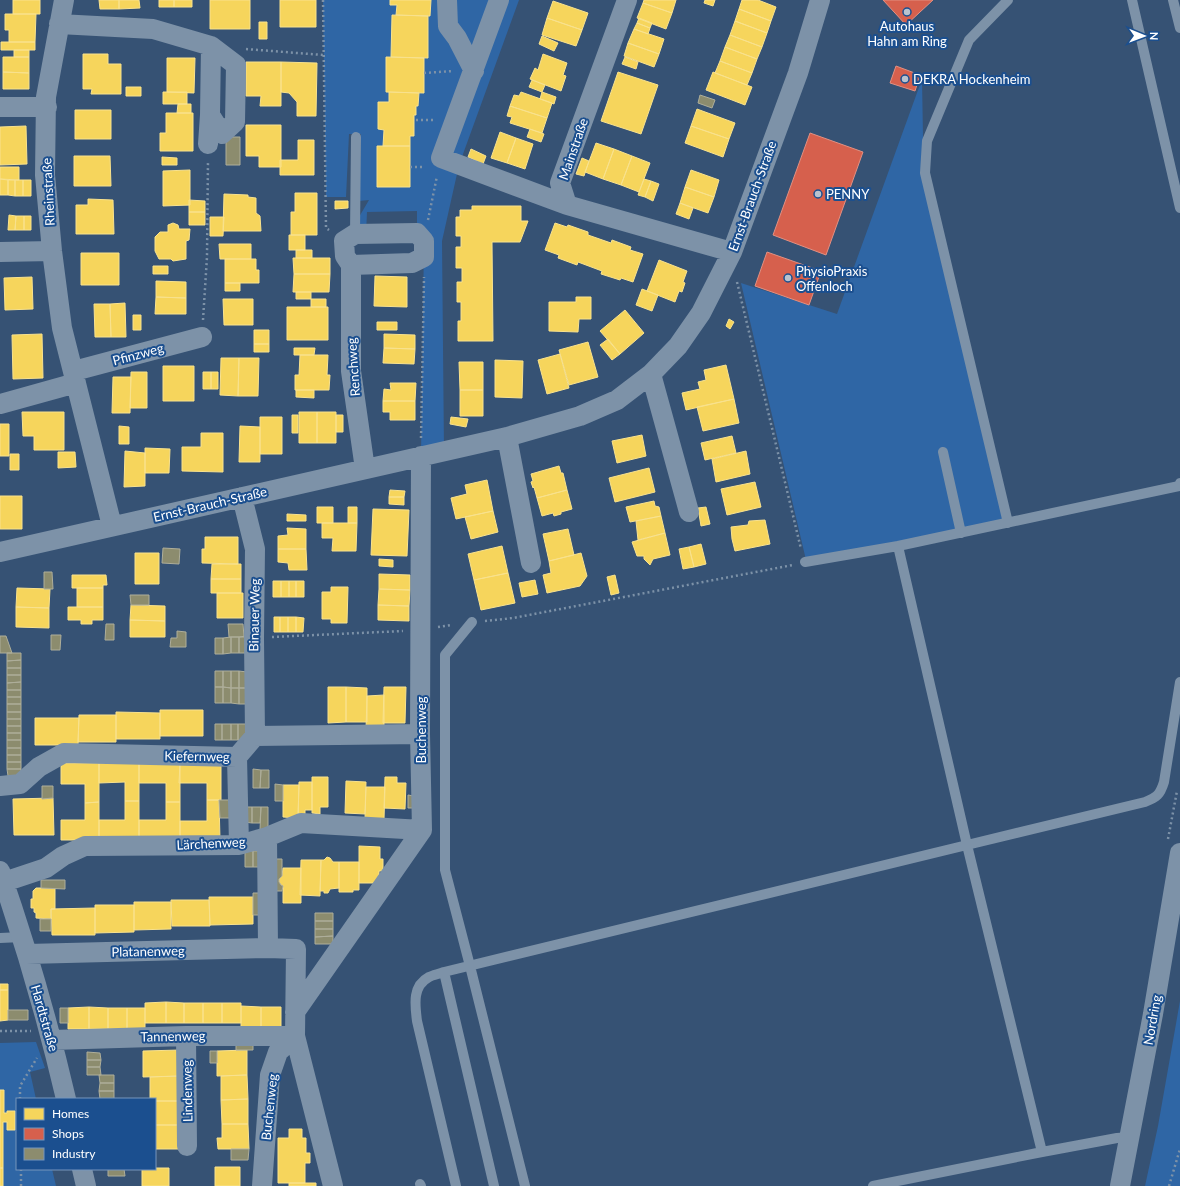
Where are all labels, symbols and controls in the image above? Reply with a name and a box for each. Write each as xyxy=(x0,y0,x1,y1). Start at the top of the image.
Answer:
marker: Autohaus Hahn am Ring xyxy=(902,7,912,17)
north arrow xyxy=(1124,16,1164,56)
place label: Autohaus Hahn am Ring xyxy=(867,18,947,49)
text: N xyxy=(1148,32,1161,41)
place label: DEKRA Hockenheim xyxy=(913,71,1030,87)
marker: DEKRA Hockenheim xyxy=(900,74,910,84)
street label: Mainstraße xyxy=(555,116,591,182)
street label: Ernst-Brauch-Straße xyxy=(725,139,779,253)
street label: Rheinstraße xyxy=(38,157,58,227)
place label: PENNY xyxy=(826,186,870,202)
marker: PENNY xyxy=(813,189,823,199)
place label: PhysioPraxis Offenloch xyxy=(796,263,868,294)
marker: PhysioPraxis Offenloch xyxy=(783,273,793,283)
street label: Renchweg xyxy=(343,337,363,397)
street label: Pfinzweg xyxy=(111,339,165,368)
street label: Ernst-Brauch-Straße xyxy=(152,483,269,525)
street label: Binauer Weg xyxy=(245,578,263,652)
street label: Buchenweg xyxy=(413,696,429,763)
street label: Kiefernweg xyxy=(164,747,230,765)
street label: Lärchenweg xyxy=(176,833,246,853)
street label: Platanenweg xyxy=(111,942,185,960)
street label: Hardtstraße xyxy=(28,983,62,1053)
street label: Nordring xyxy=(1140,993,1164,1046)
street label: Tannenweg xyxy=(140,1027,206,1045)
street label: Lindenweg xyxy=(178,1060,196,1122)
street label: Buchenweg xyxy=(258,1073,280,1141)
legend xyxy=(16,1098,156,1170)
text: Homes xyxy=(52,1106,89,1121)
text: Shops xyxy=(52,1126,84,1141)
text: Industry xyxy=(52,1146,96,1161)

